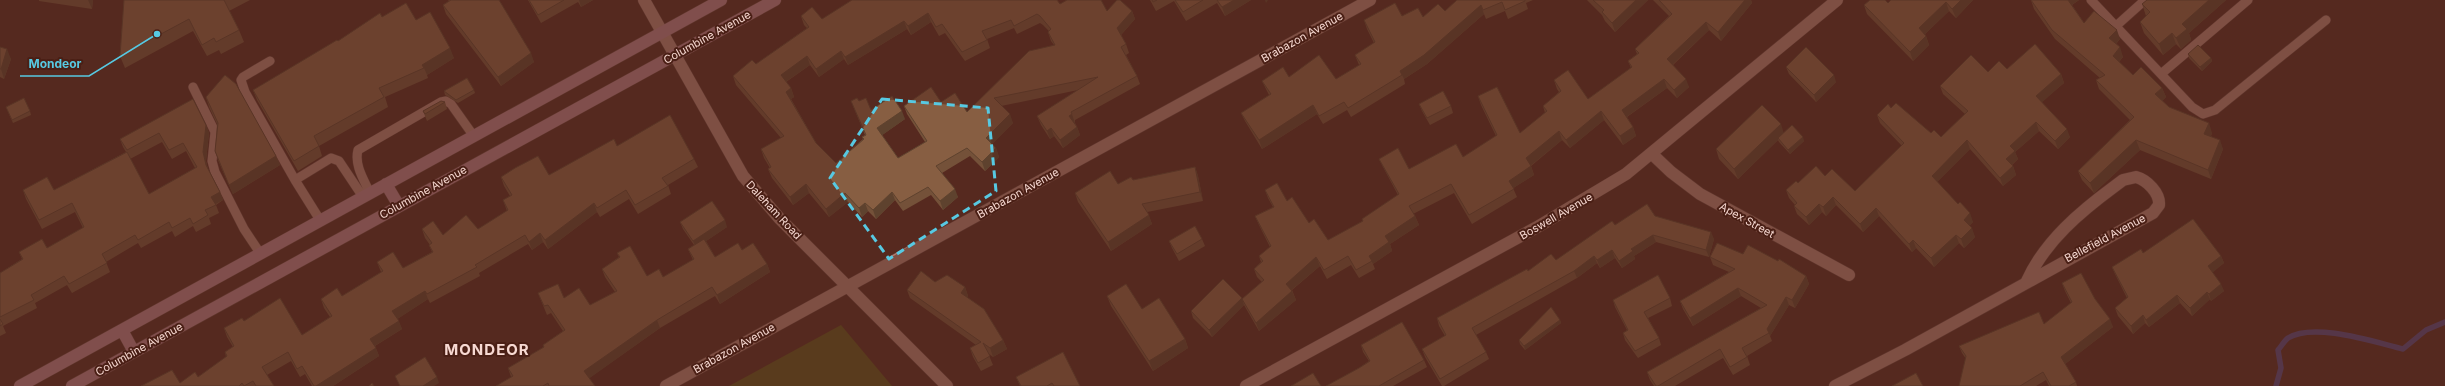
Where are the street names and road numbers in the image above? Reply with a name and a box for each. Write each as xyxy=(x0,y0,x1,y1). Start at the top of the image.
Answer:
street label: Columbine Avenue xyxy=(661,7,753,67)
street label: Brabazon Avenue xyxy=(1259,9,1345,65)
street label: Columbine Avenue xyxy=(377,162,469,222)
street label: Brabazon Avenue xyxy=(975,165,1061,221)
street label: Daleham Road xyxy=(743,178,805,242)
street label: Boswell Avenue xyxy=(1517,189,1595,243)
street label: Apex Street xyxy=(1717,199,1777,241)
street label: Bellefield Avenue xyxy=(2062,211,2148,265)
street label: Columbine Avenue xyxy=(93,319,185,379)
street label: Brabazon Avenue xyxy=(691,320,777,376)

